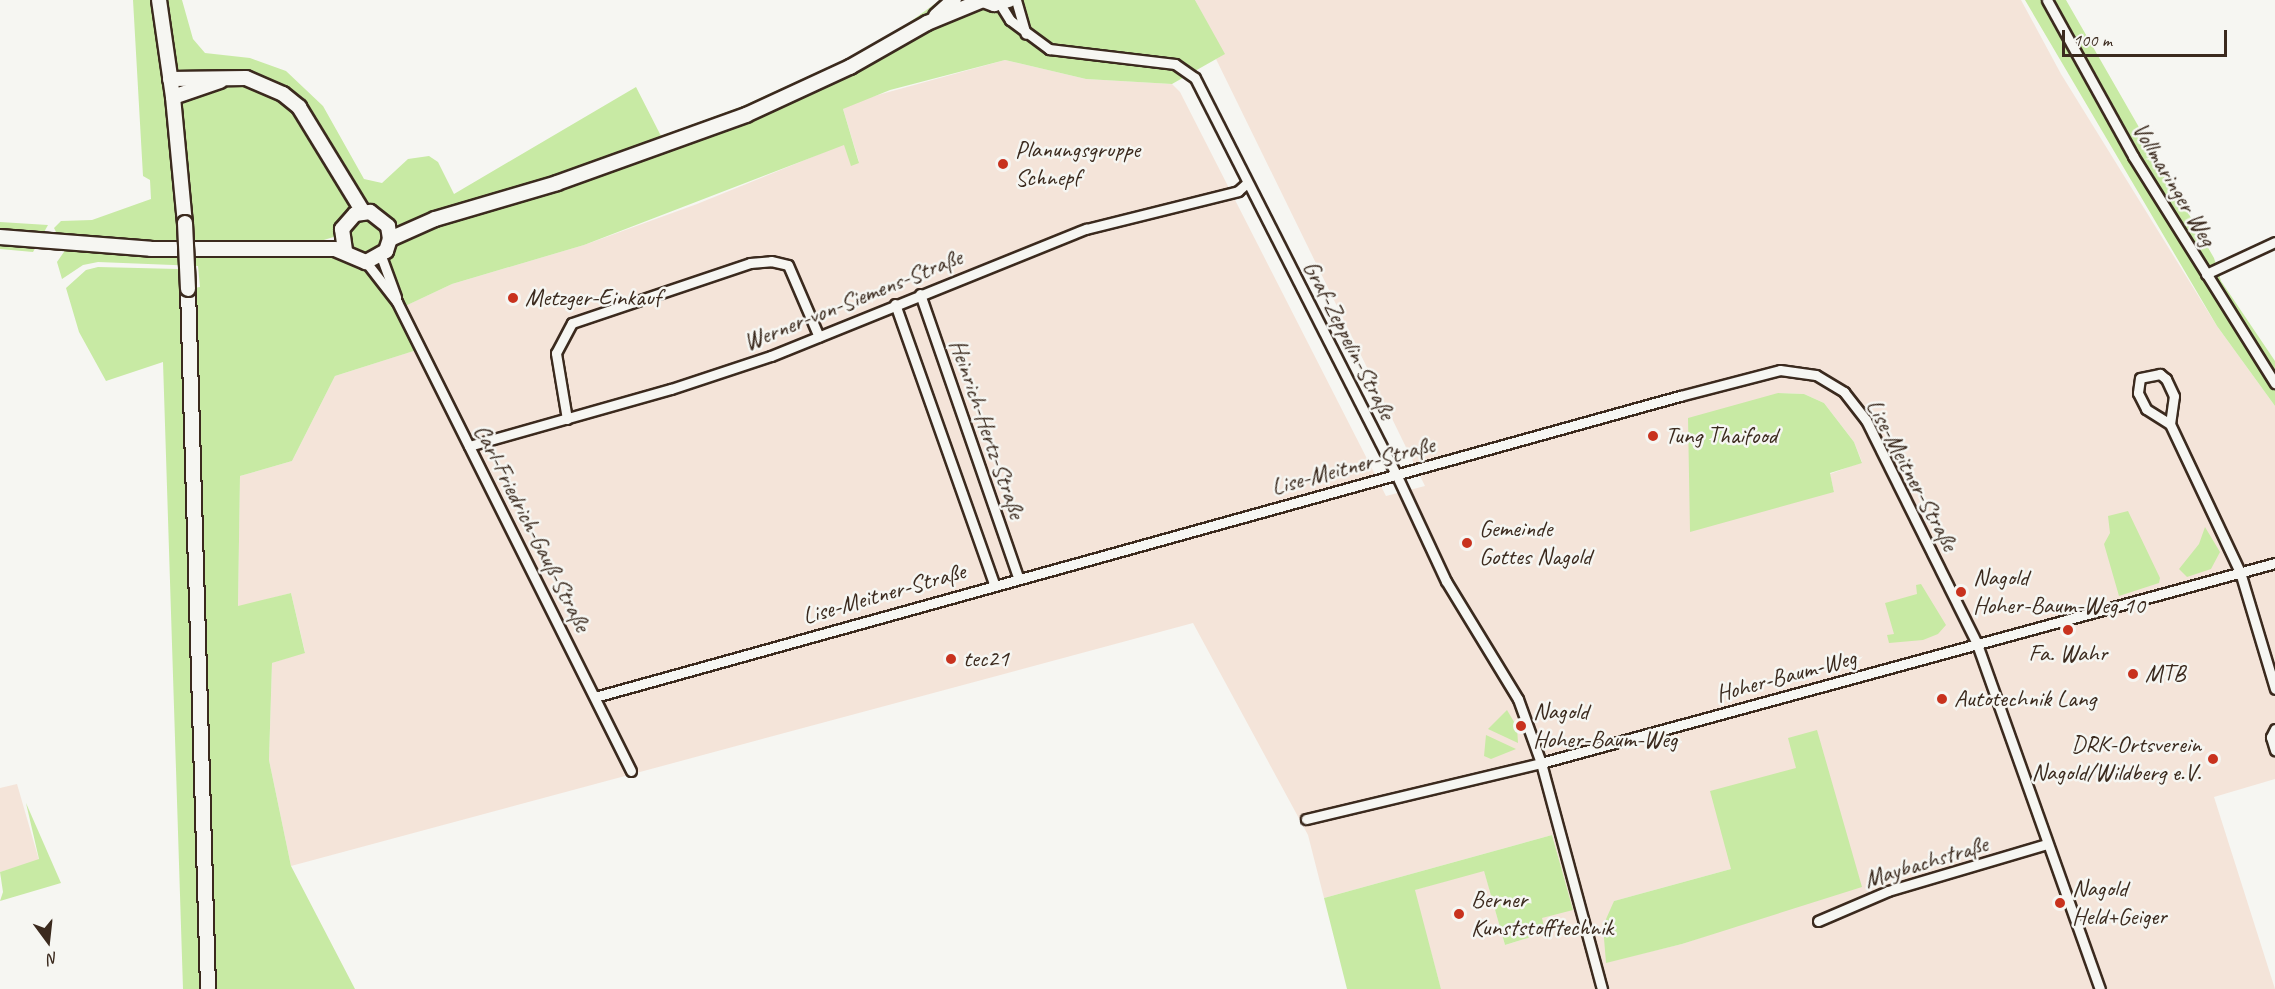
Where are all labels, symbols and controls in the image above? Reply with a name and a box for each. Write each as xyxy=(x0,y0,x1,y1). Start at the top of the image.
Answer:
scale bar xyxy=(2065,18,2230,56)
text: 100 m xyxy=(2073,29,2112,51)
street label: Vollmaringer Weg xyxy=(2126,117,2222,251)
place label: Planungsgruppe Schnepf xyxy=(1015,136,1140,192)
marker: Planungsgruppe Schnepf xyxy=(996,157,1010,171)
street label: Werner-von-Siemens-Straße xyxy=(740,243,966,357)
street label: Graf-Zeppelin-Straße xyxy=(1297,256,1401,424)
place label: Metzger-Einkauf xyxy=(525,284,661,312)
marker: Metzger-Einkauf xyxy=(506,291,520,305)
street label: Heinrich-Hertz-Straße xyxy=(943,336,1031,522)
street label: Lise-Meitner-Straße xyxy=(1860,394,1964,556)
street label: Carl-Friedrich-Gauß-Straße xyxy=(467,420,597,636)
place label: Tung Thaifood xyxy=(1665,422,1779,450)
marker: Tung Thaifood xyxy=(1646,429,1660,443)
street label: Lise-Meitner-Straße xyxy=(1268,430,1438,502)
place label: Gemeinde Gottes Nagold xyxy=(1479,515,1592,571)
marker: Gemeinde Gottes Nagold xyxy=(1460,536,1474,550)
street label: Lise-Meitner-Straße xyxy=(799,557,969,631)
place label: Nagold Hoher-Baum-Weg 10 xyxy=(1973,564,2145,620)
marker: Nagold Hoher-Baum-Weg 10 xyxy=(1954,585,1968,599)
marker: Fa. Wahr xyxy=(2061,623,2075,637)
place label: Fa. Wahr xyxy=(2029,640,2107,668)
street label: Hoher-Baum-Weg xyxy=(1713,643,1859,709)
place label: tec21 xyxy=(963,645,1009,673)
marker: tec21 xyxy=(944,652,958,666)
place label: MTB xyxy=(2145,660,2185,688)
marker: MTB xyxy=(2126,667,2140,681)
place label: Autotechnik Lang xyxy=(1954,685,2097,713)
marker: Autotechnik Lang xyxy=(1935,692,1949,706)
place label: Nagold Hoher-Baum-Weg xyxy=(1533,698,1677,754)
marker: Nagold Hoher-Baum-Weg xyxy=(1514,719,1528,733)
place label: DRK-Ortsverein Nagold/Wildberg e.V. xyxy=(2031,731,2201,787)
marker: DRK-Ortsverein Nagold/Wildberg e.V. xyxy=(2206,752,2220,766)
street label: Maybachstraße xyxy=(1861,830,1991,894)
place label: Nagold Held+Geiger xyxy=(2072,875,2167,931)
place label: Berner Kunststofftechnik xyxy=(1471,886,1613,942)
marker: Nagold Held+Geiger xyxy=(2053,896,2067,910)
marker: Berner Kunststofftechnik xyxy=(1452,907,1466,921)
north arrow xyxy=(18,911,78,971)
text: N xyxy=(45,947,60,969)

